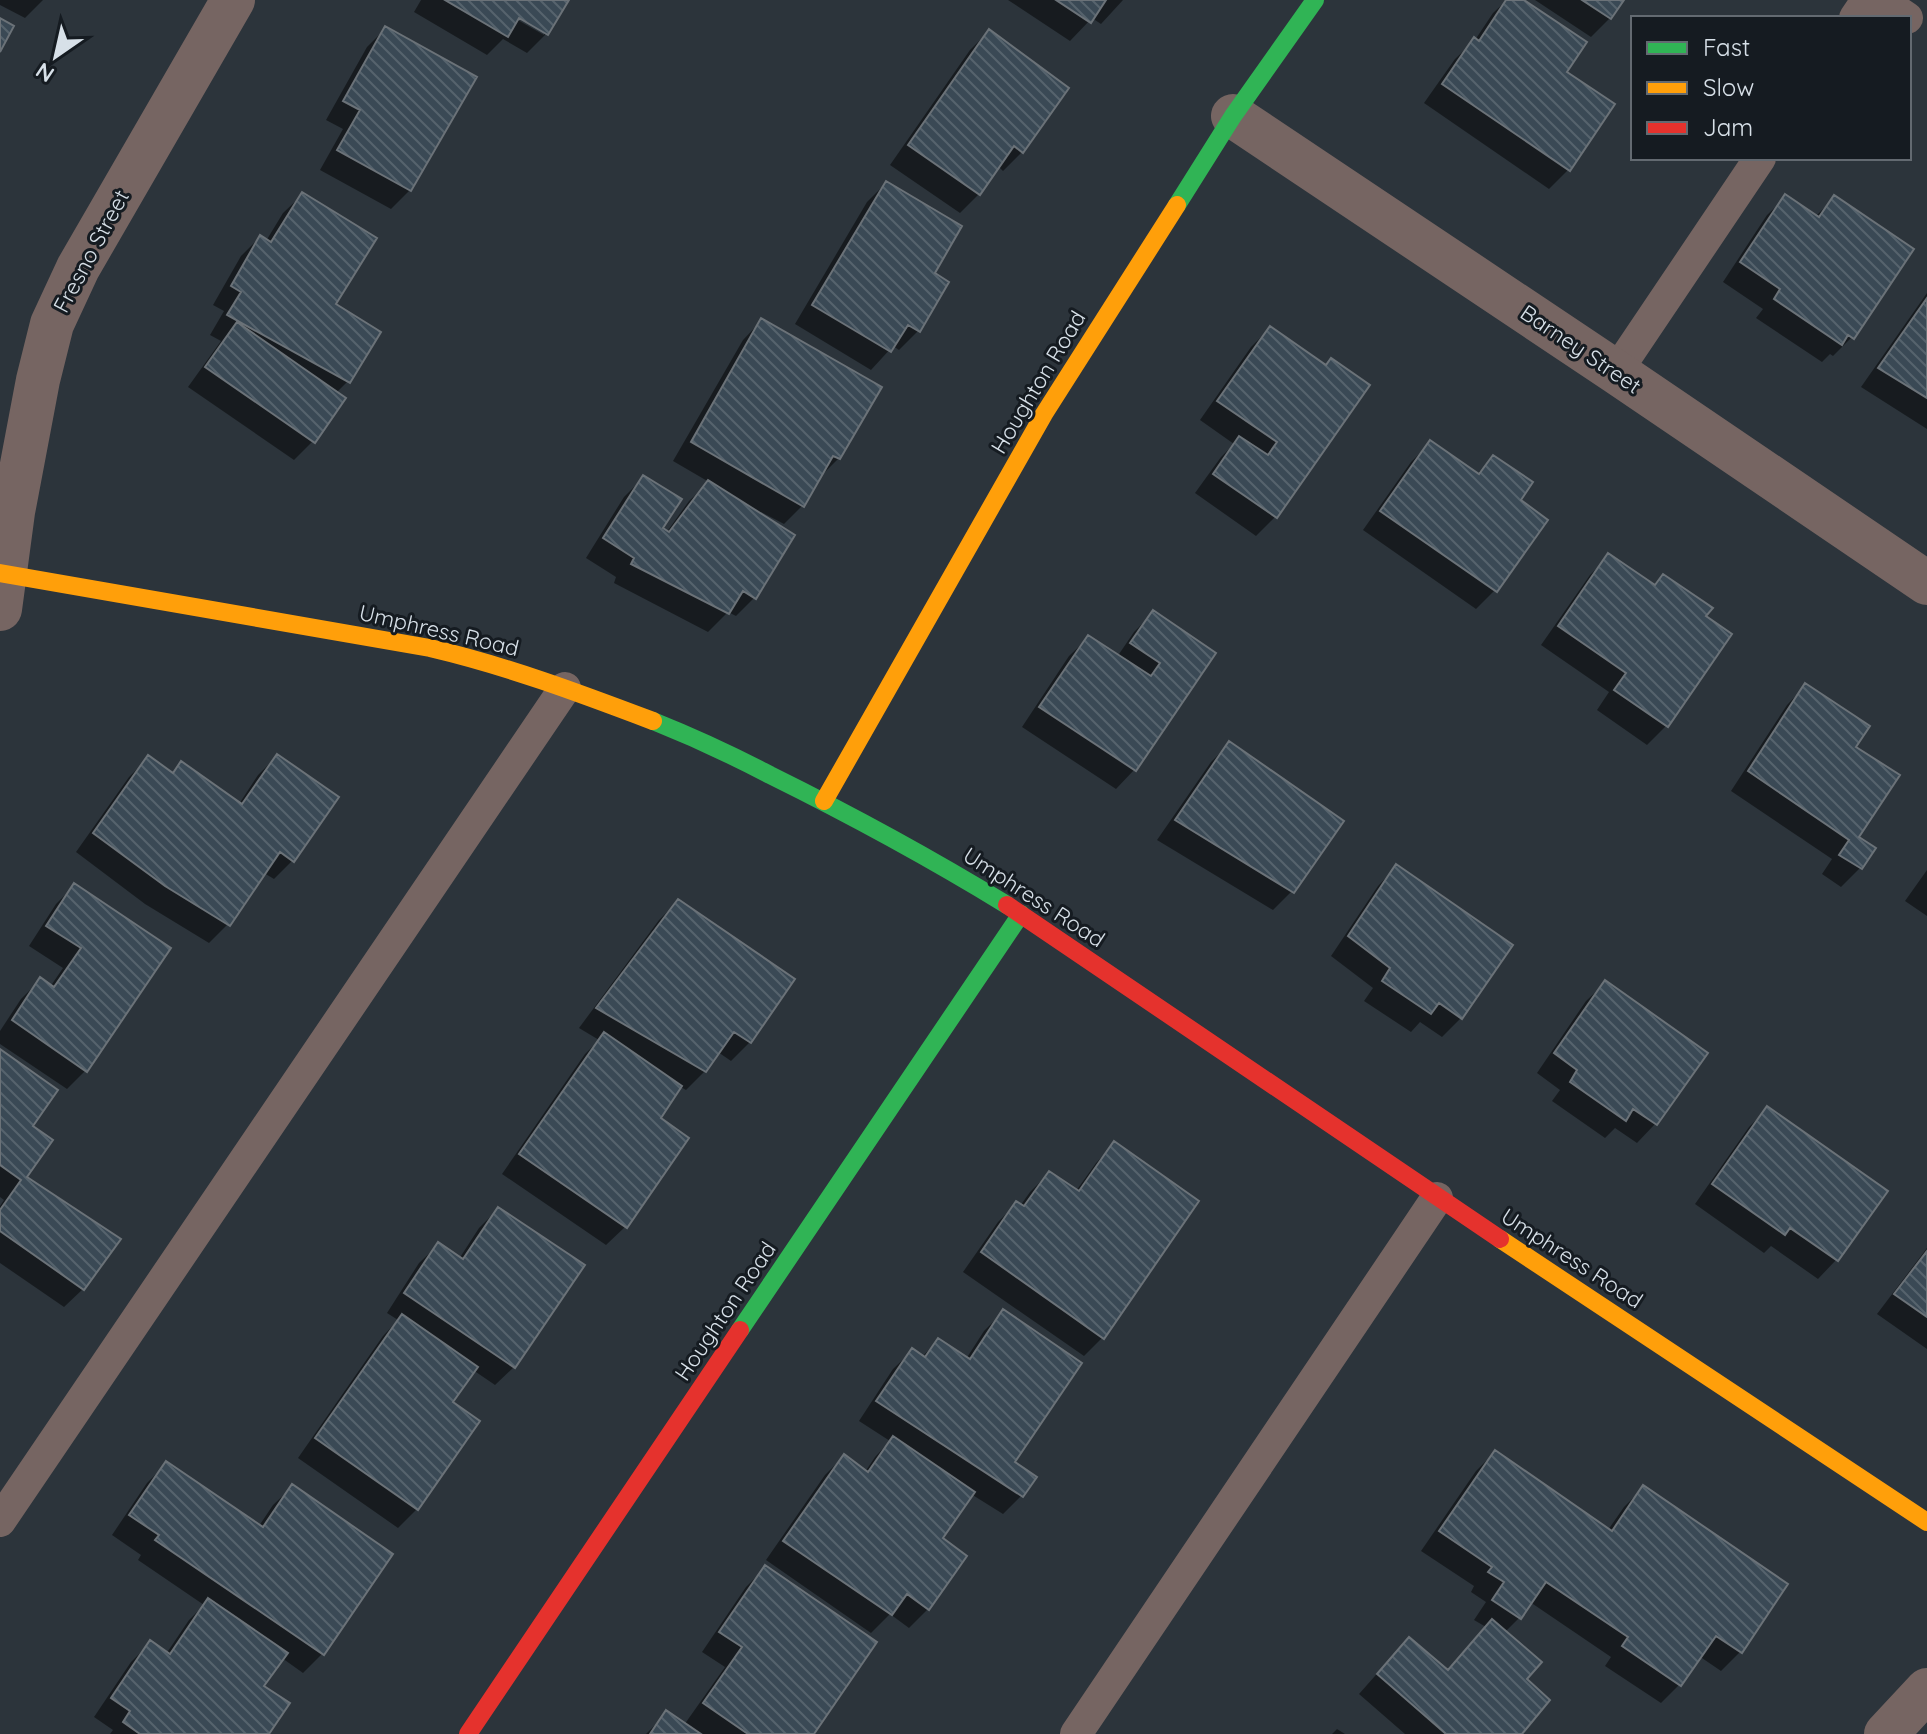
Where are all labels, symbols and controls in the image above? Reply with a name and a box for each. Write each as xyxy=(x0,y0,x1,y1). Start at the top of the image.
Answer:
north arrow xyxy=(16,16,96,96)
legend xyxy=(1631,16,1911,160)
text: Fast xyxy=(1703,32,1750,62)
text: N xyxy=(30,56,59,89)
text: Slow xyxy=(1703,72,1754,102)
text: Jam xyxy=(1703,112,1753,142)
street label: Fresno Street xyxy=(47,185,135,317)
street label: Barney Street xyxy=(1515,298,1647,400)
street label: Houghton Road xyxy=(984,306,1092,458)
street label: Umphress Road xyxy=(356,598,522,662)
street label: Umphress Road xyxy=(958,841,1110,953)
street label: Umphress Road xyxy=(1496,1202,1648,1314)
street label: Houghton Road xyxy=(668,1236,782,1386)

